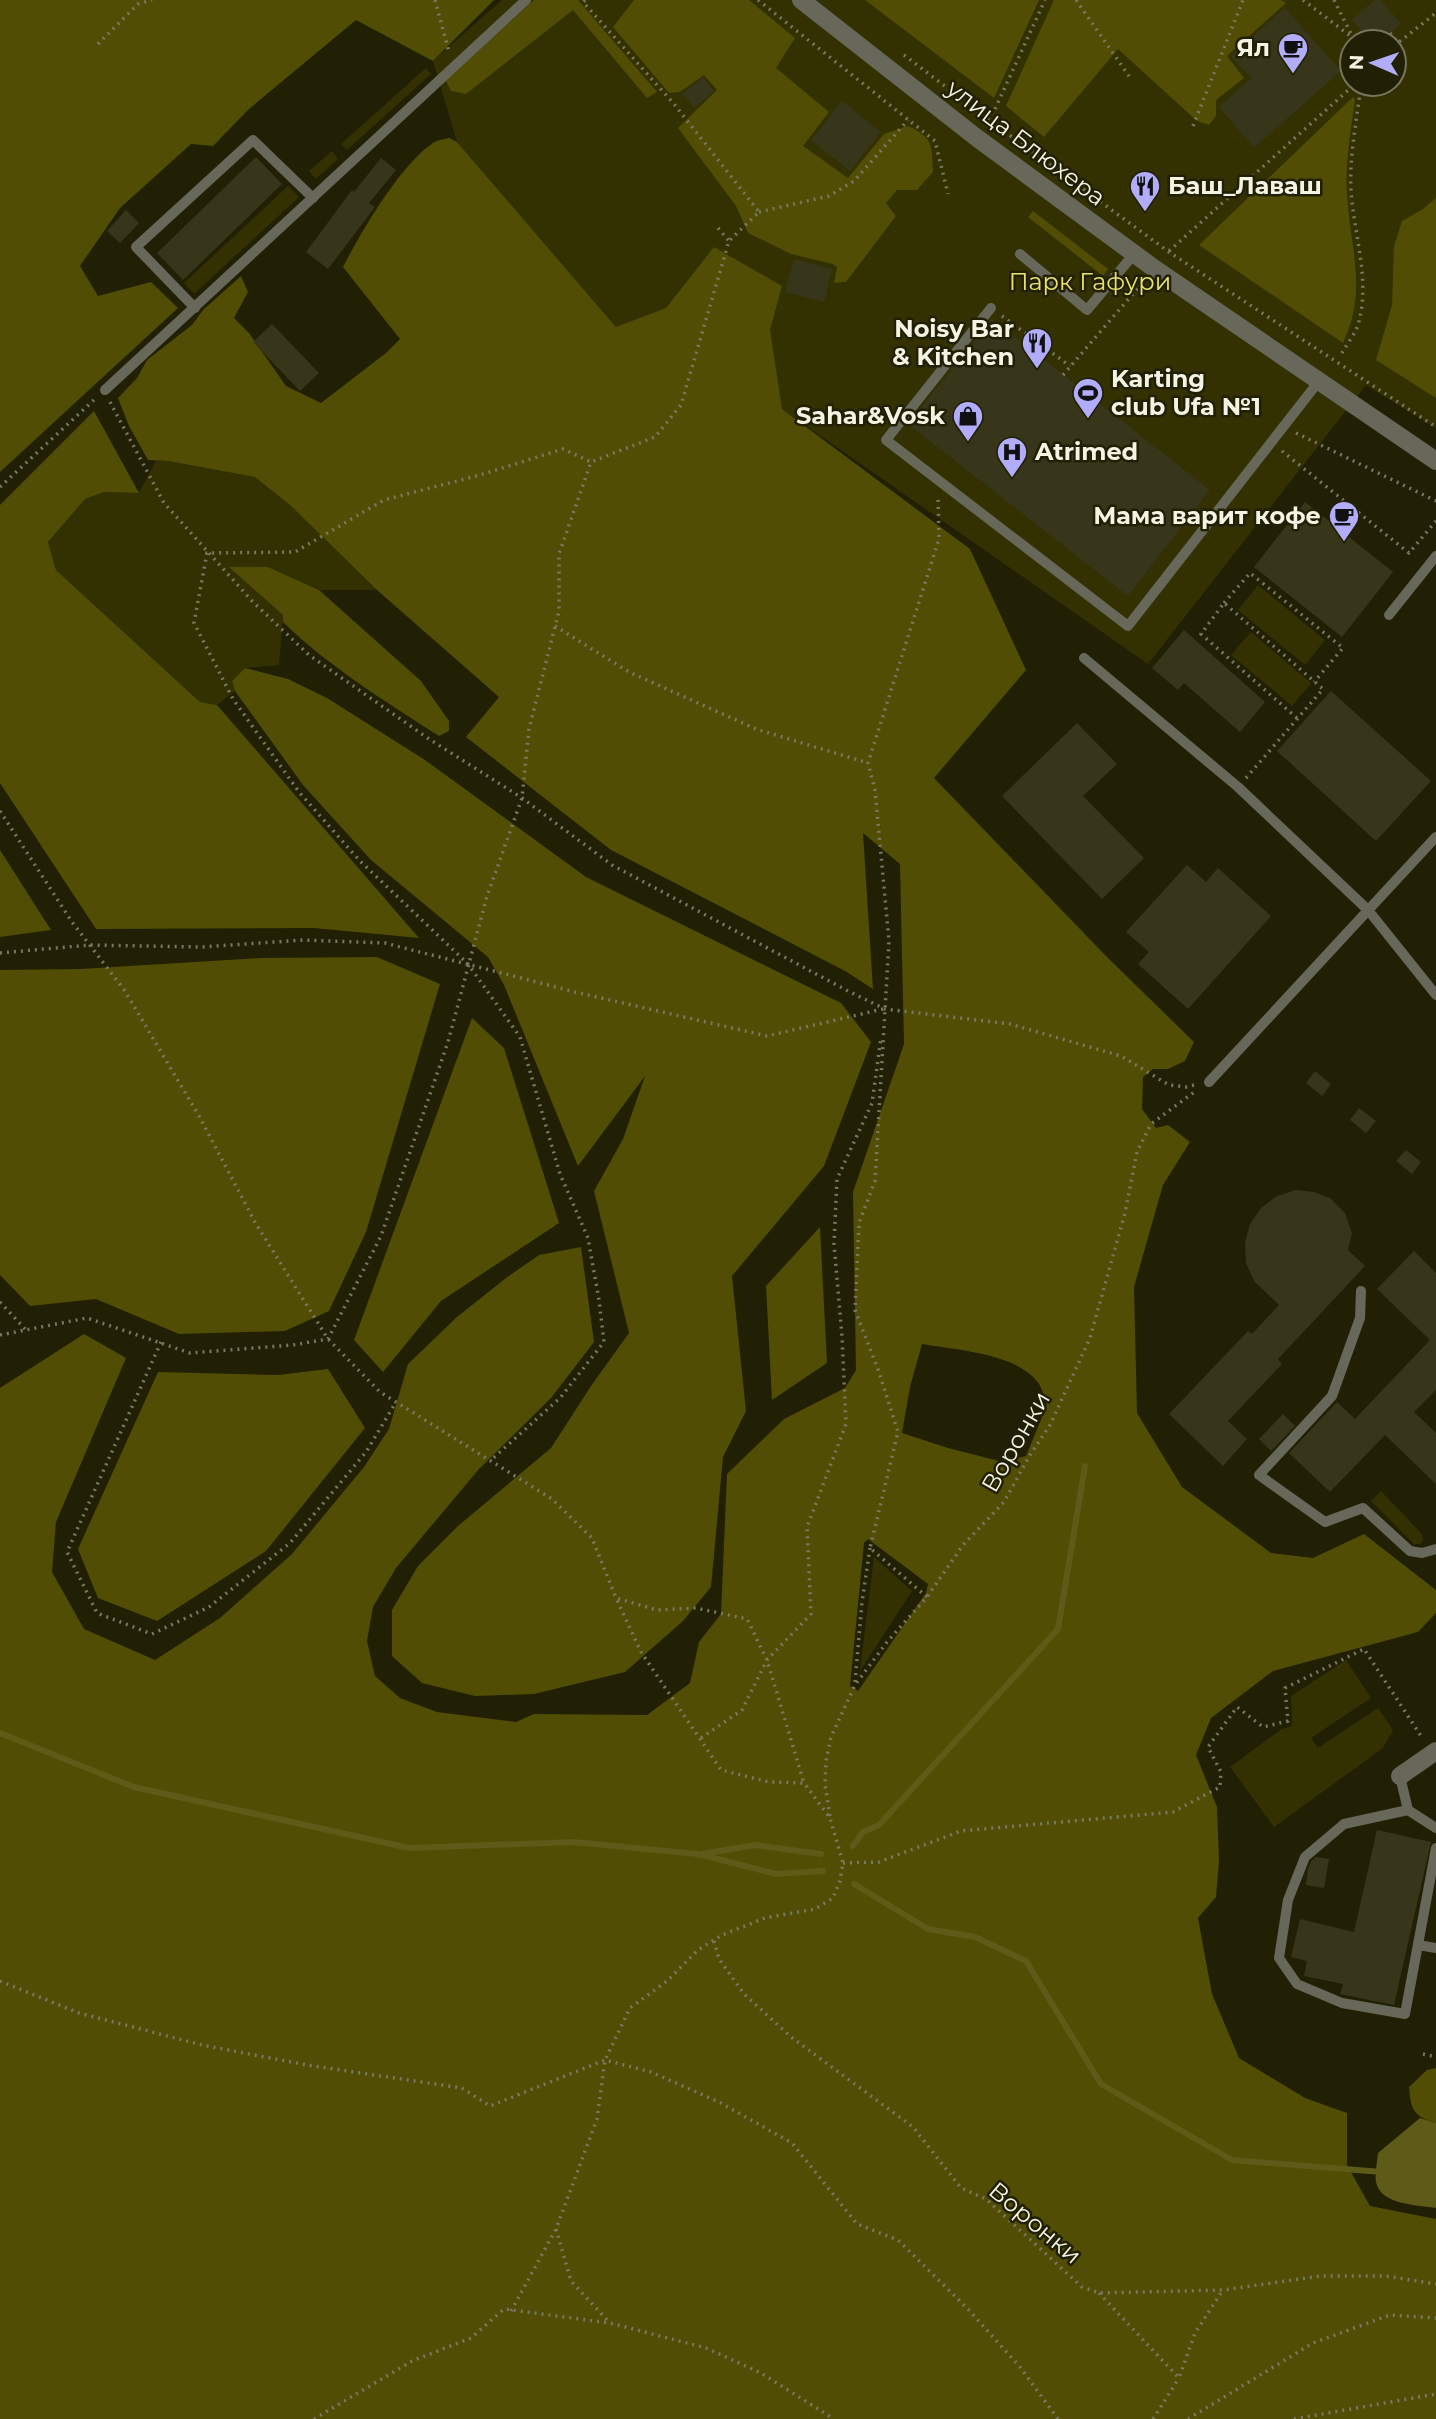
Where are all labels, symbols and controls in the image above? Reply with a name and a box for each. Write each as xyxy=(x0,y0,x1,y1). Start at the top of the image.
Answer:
north arrow xyxy=(1338,28,1408,98)
cafe icon: Ял xyxy=(1276,31,1310,75)
place label: Ял xyxy=(1236,33,1270,62)
text: N xyxy=(1345,54,1368,71)
street label: улица Блюхера xyxy=(940,73,1111,212)
restaurant icon: Баш_Лаваш xyxy=(1128,169,1162,213)
place label: Баш_Лаваш xyxy=(1168,171,1322,200)
park label: Парк Гафури xyxy=(1009,267,1171,296)
place label: Noisy Bar & Kitchen xyxy=(892,314,1014,371)
restaurant icon: Noisy Bar & Kitchen xyxy=(1020,326,1054,370)
place label: Karting club Ufa №1 xyxy=(1111,364,1261,421)
sports icon: Karting club Ufa №1 xyxy=(1071,376,1105,420)
shop icon: Sahar&Vosk xyxy=(951,399,985,443)
place label: Sahar&Vosk xyxy=(796,401,945,430)
hospital icon: Atrimed xyxy=(995,435,1029,479)
place label: Atrimed xyxy=(1034,437,1138,466)
cafe icon: Мама варит кофе xyxy=(1327,499,1361,543)
place label: Мама варит кофе xyxy=(1093,501,1321,530)
street label: Воронки xyxy=(975,1386,1056,1497)
street label: Воронки xyxy=(983,2176,1087,2270)

